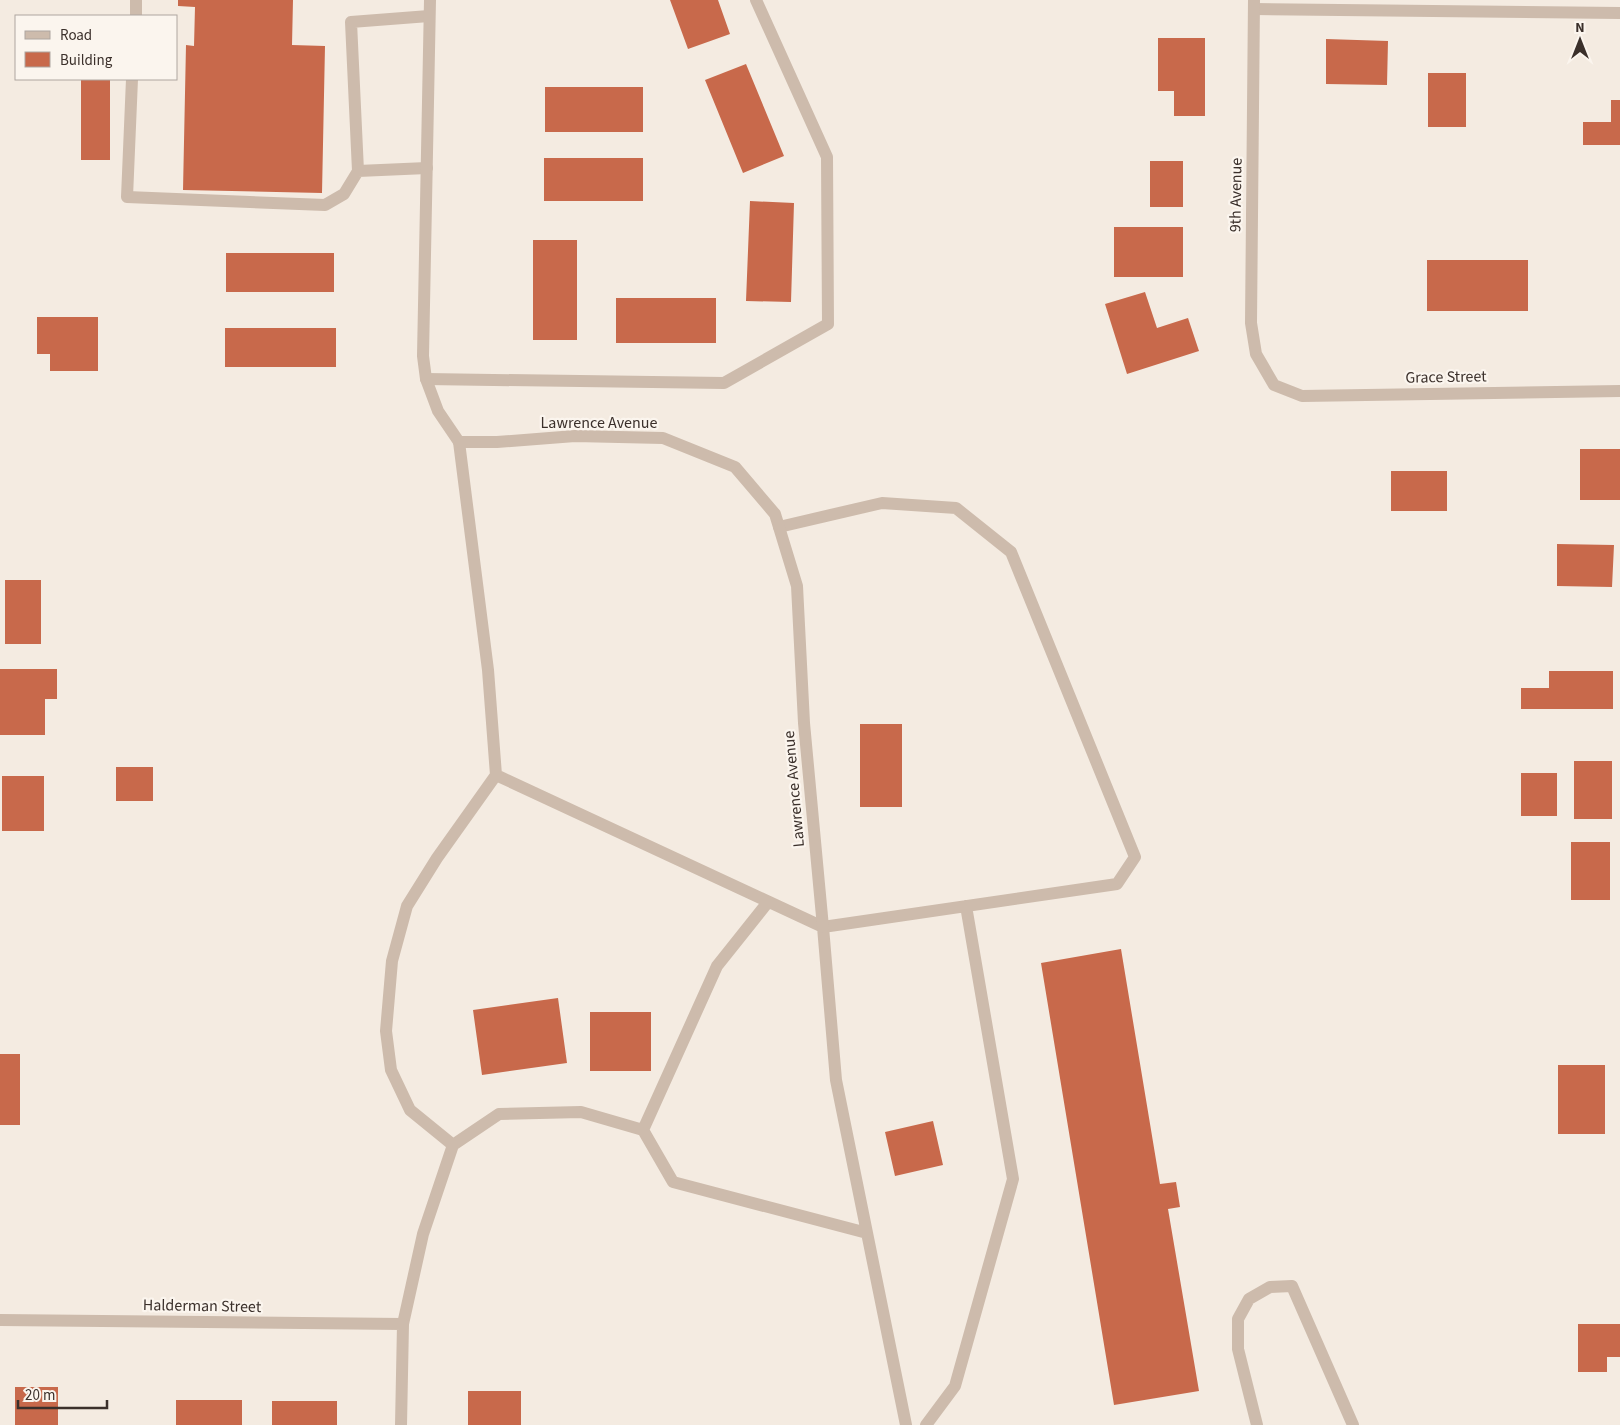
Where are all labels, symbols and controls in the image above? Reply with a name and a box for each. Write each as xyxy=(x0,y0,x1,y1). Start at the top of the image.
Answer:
legend xyxy=(15,15,178,80)
north arrow xyxy=(1555,15,1605,65)
text: N xyxy=(1575,18,1585,38)
text: Road xyxy=(60,25,92,46)
text: Building xyxy=(60,50,113,71)
street label: 9th Avenue xyxy=(1224,157,1248,232)
street label: Grace Street xyxy=(1405,365,1487,389)
street label: Lawrence Avenue xyxy=(541,412,657,434)
street label: Lawrence Avenue xyxy=(778,730,810,848)
street label: Halderman Street xyxy=(143,1294,262,1318)
scale bar xyxy=(18,1378,106,1410)
text: 20 m xyxy=(25,1385,55,1406)

